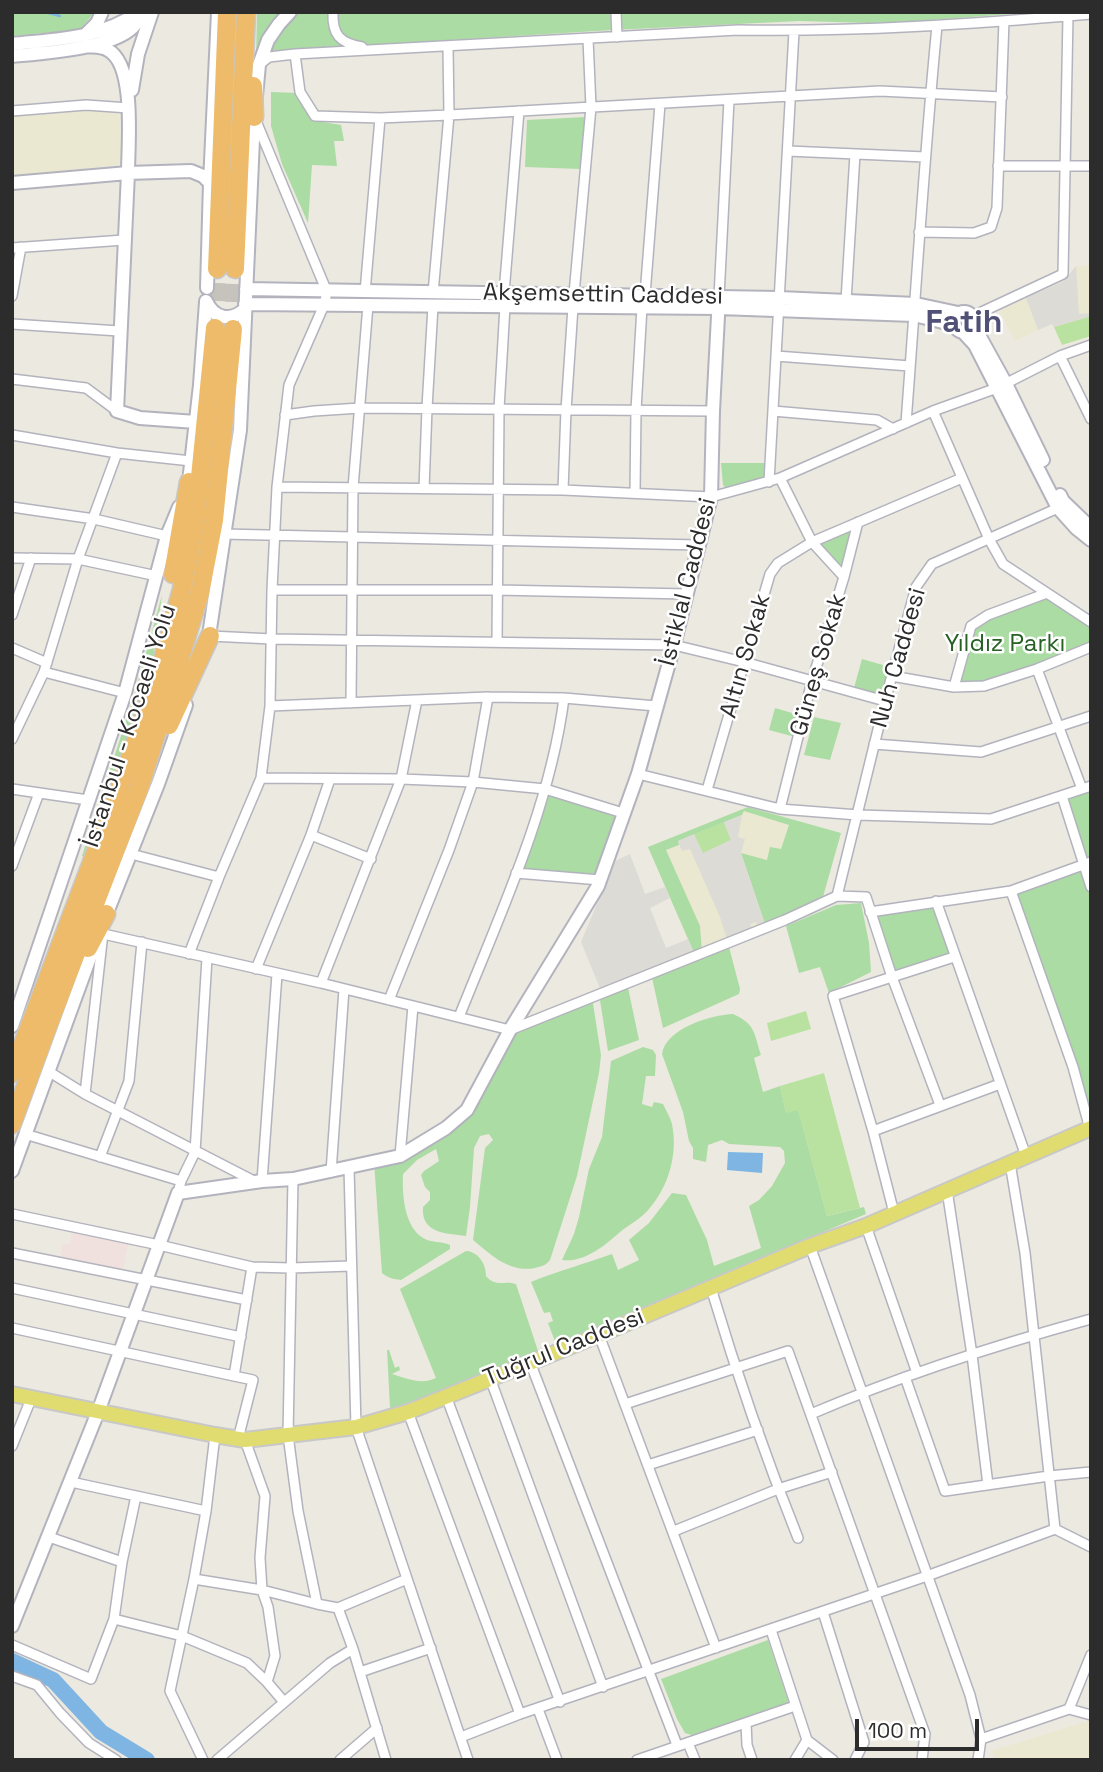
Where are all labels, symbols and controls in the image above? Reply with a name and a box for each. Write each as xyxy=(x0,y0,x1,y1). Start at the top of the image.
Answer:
street label: Akşemsettin Caddesi xyxy=(483,279,723,311)
district label: Fatih xyxy=(926,304,1002,342)
street label: İstiklal Caddesi xyxy=(653,495,723,669)
street label: Nuh Caddesi xyxy=(865,585,933,731)
street label: Güneş Sokak xyxy=(785,590,853,740)
street label: Altın Sokak xyxy=(715,591,777,721)
street label: İstanbul - Kocaeli Yolu xyxy=(77,601,183,851)
park label: Yıldız Parkı xyxy=(945,630,1065,658)
street label: Tuğrul Caddesi xyxy=(479,1303,649,1393)
scale bar xyxy=(858,1706,982,1750)
text: 100 m xyxy=(868,1717,927,1744)

